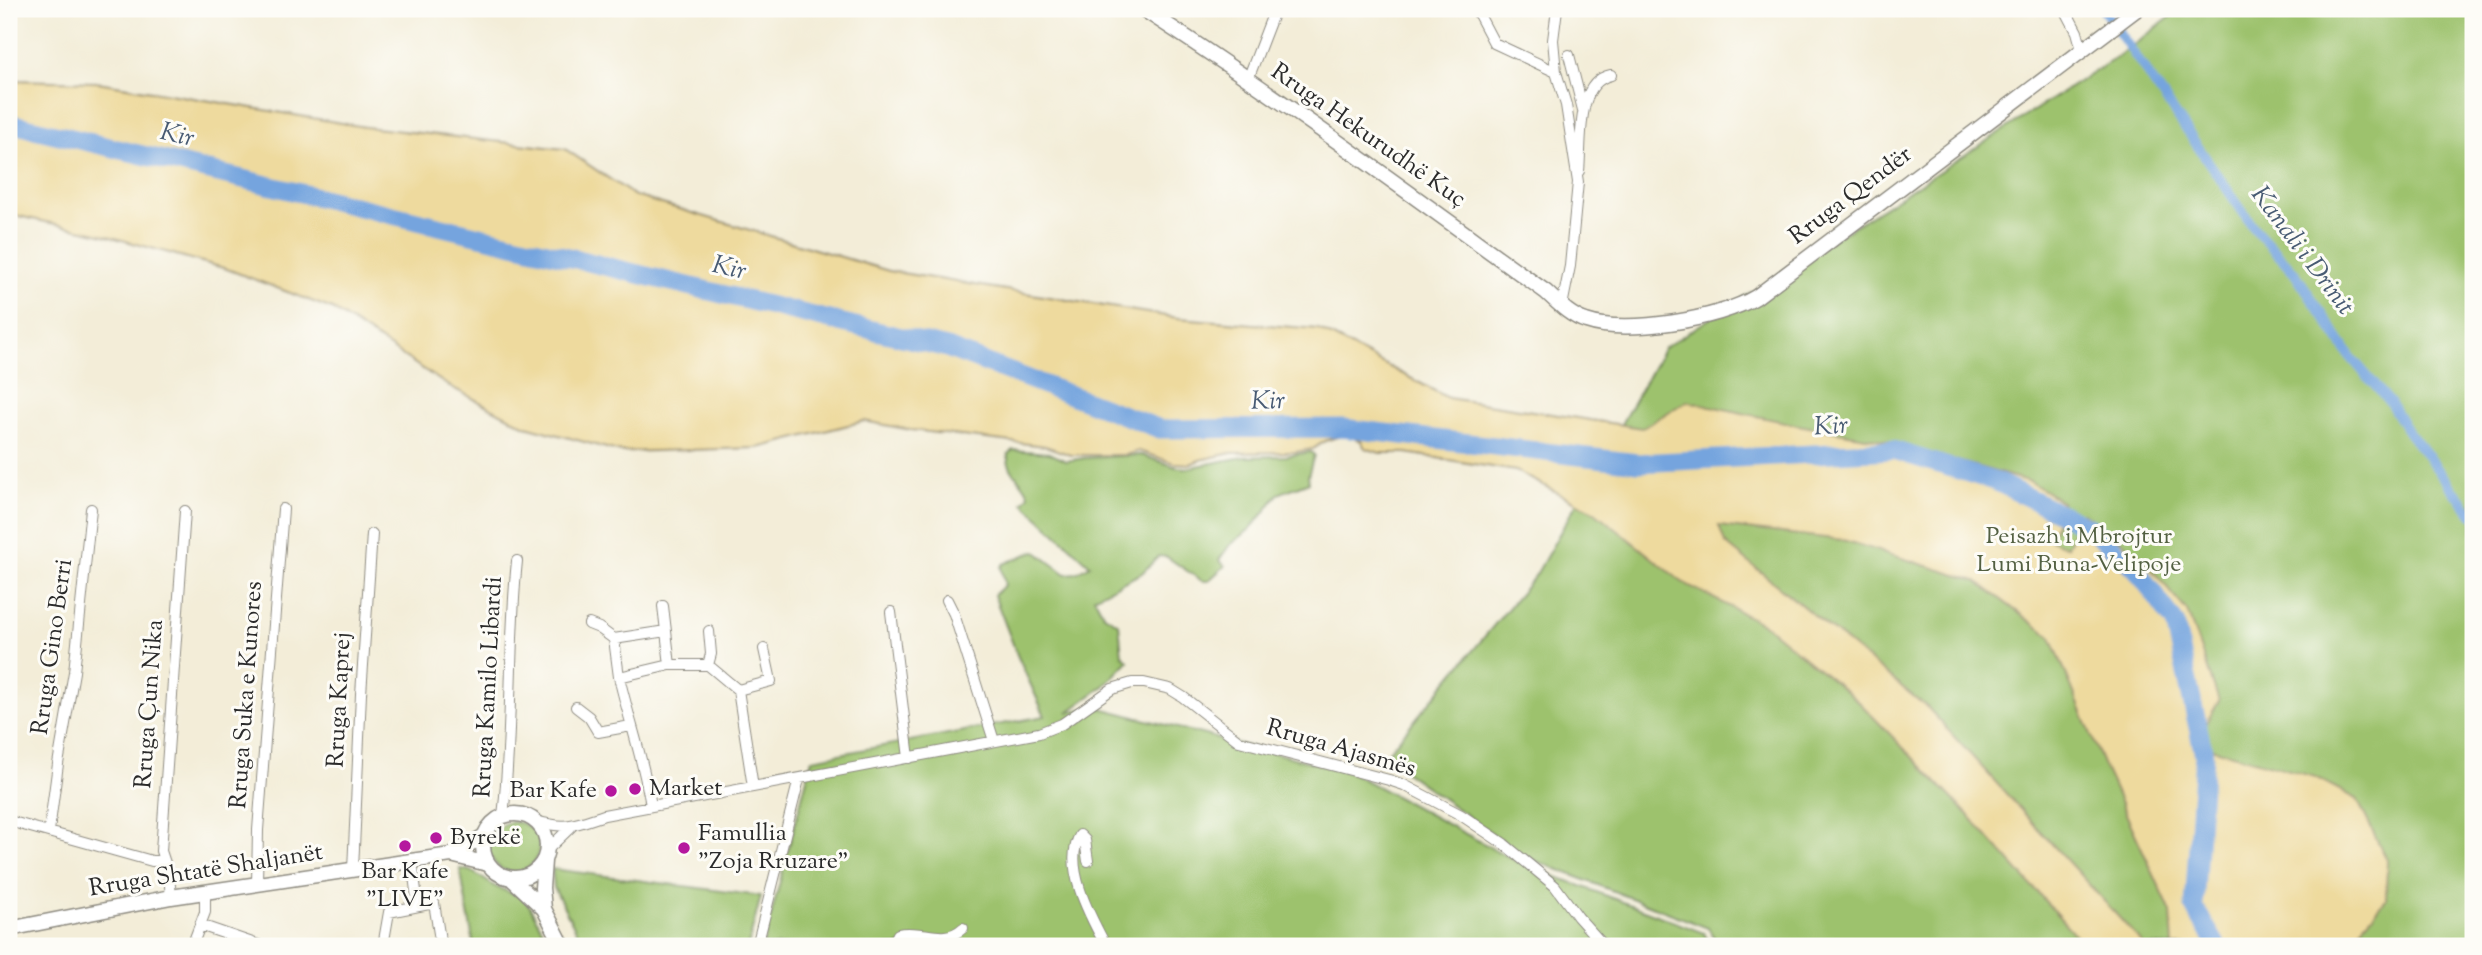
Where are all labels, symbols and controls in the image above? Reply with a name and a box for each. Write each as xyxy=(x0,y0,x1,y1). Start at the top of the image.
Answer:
street label: Rruga Hekurudhë Kuç xyxy=(1263,56,1473,216)
water label: Kir xyxy=(156,114,198,158)
street label: Rruga Qendër xyxy=(1782,138,1920,254)
water label: Kanali i Drinit xyxy=(2241,179,2363,324)
water label: Kir xyxy=(708,247,750,291)
water label: Kir xyxy=(1251,383,1285,421)
water label: Kir xyxy=(1813,408,1849,446)
park label: Peisazh i Mbrojtur Lumi Buna-Velipoje xyxy=(1977,520,2181,582)
street label: Rruga Gino Berri xyxy=(24,557,82,737)
street label: Rruga Kamilo Libardi xyxy=(466,575,512,799)
street label: Rruga Suka e Kunores xyxy=(222,580,272,810)
street label: Rruga Çun Nika xyxy=(127,618,173,790)
street label: Rruga Kaprej xyxy=(319,631,361,769)
street label: Rruga Ajasmës xyxy=(1262,711,1420,787)
place label: Market xyxy=(649,772,723,806)
place label: Bar Kafe xyxy=(510,774,597,808)
marker: Market xyxy=(627,781,643,797)
marker: Bar Kafe xyxy=(603,783,619,799)
place label: Famullia "Zoja Rruzare" xyxy=(698,817,849,879)
place label: Byrekë xyxy=(450,821,521,855)
marker: Byrekë xyxy=(428,830,444,846)
street label: Rruga Shtatë Shaljanët xyxy=(87,836,325,906)
marker: Bar Kafe "LIVE" xyxy=(397,838,413,854)
marker: Famullia "Zoja Rruzare" xyxy=(676,840,692,856)
place label: Bar Kafe "LIVE" xyxy=(361,855,449,917)

